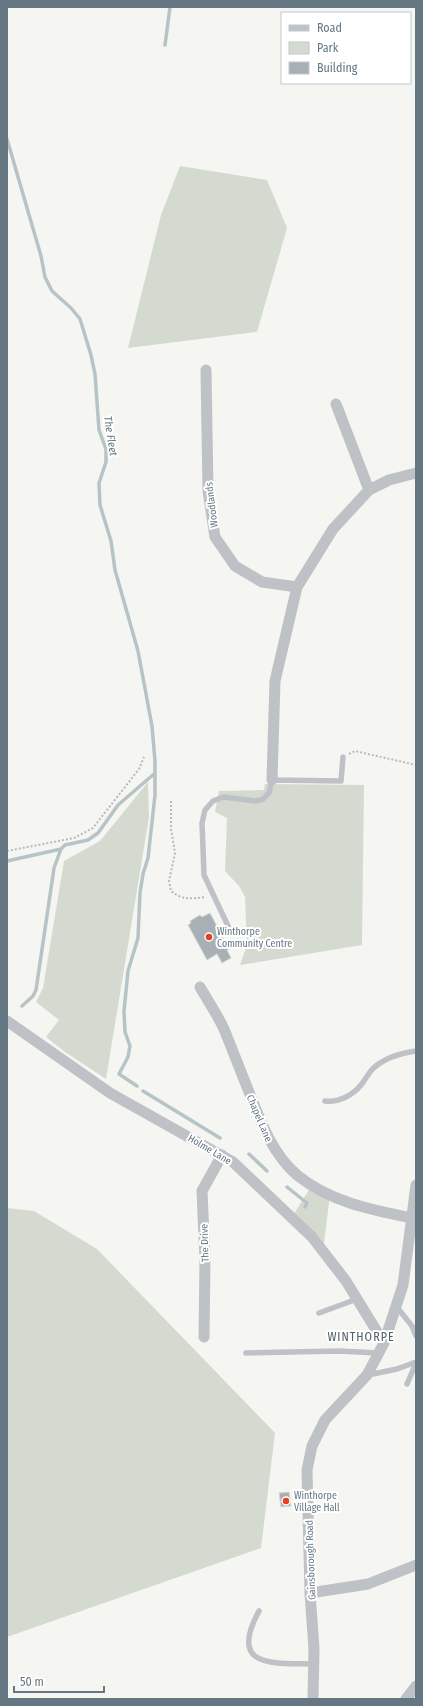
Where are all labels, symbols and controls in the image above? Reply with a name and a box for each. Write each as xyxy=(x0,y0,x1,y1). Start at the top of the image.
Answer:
legend xyxy=(281,12,411,84)
text: Road xyxy=(317,21,342,35)
text: Park xyxy=(317,41,339,55)
text: Building xyxy=(317,61,358,75)
water label: The Fleet xyxy=(101,415,120,457)
street label: Woodlands xyxy=(203,481,221,528)
place label: Winthorpe Community Centre xyxy=(217,926,292,950)
marker: Winthorpe Community Centre xyxy=(204,932,214,942)
street label: Chapel Lane xyxy=(244,1093,274,1144)
street label: Holme Lane xyxy=(186,1132,233,1167)
street label: The Drive xyxy=(198,1224,212,1262)
district label: WINTHORPE xyxy=(327,1330,395,1344)
place label: Winthorpe Village Hall xyxy=(294,1490,340,1514)
marker: Winthorpe Village Hall xyxy=(281,1496,291,1506)
street label: Gainsborough Road xyxy=(304,1520,318,1600)
scale bar xyxy=(14,1668,104,1694)
text: 50 m xyxy=(20,1675,44,1689)

